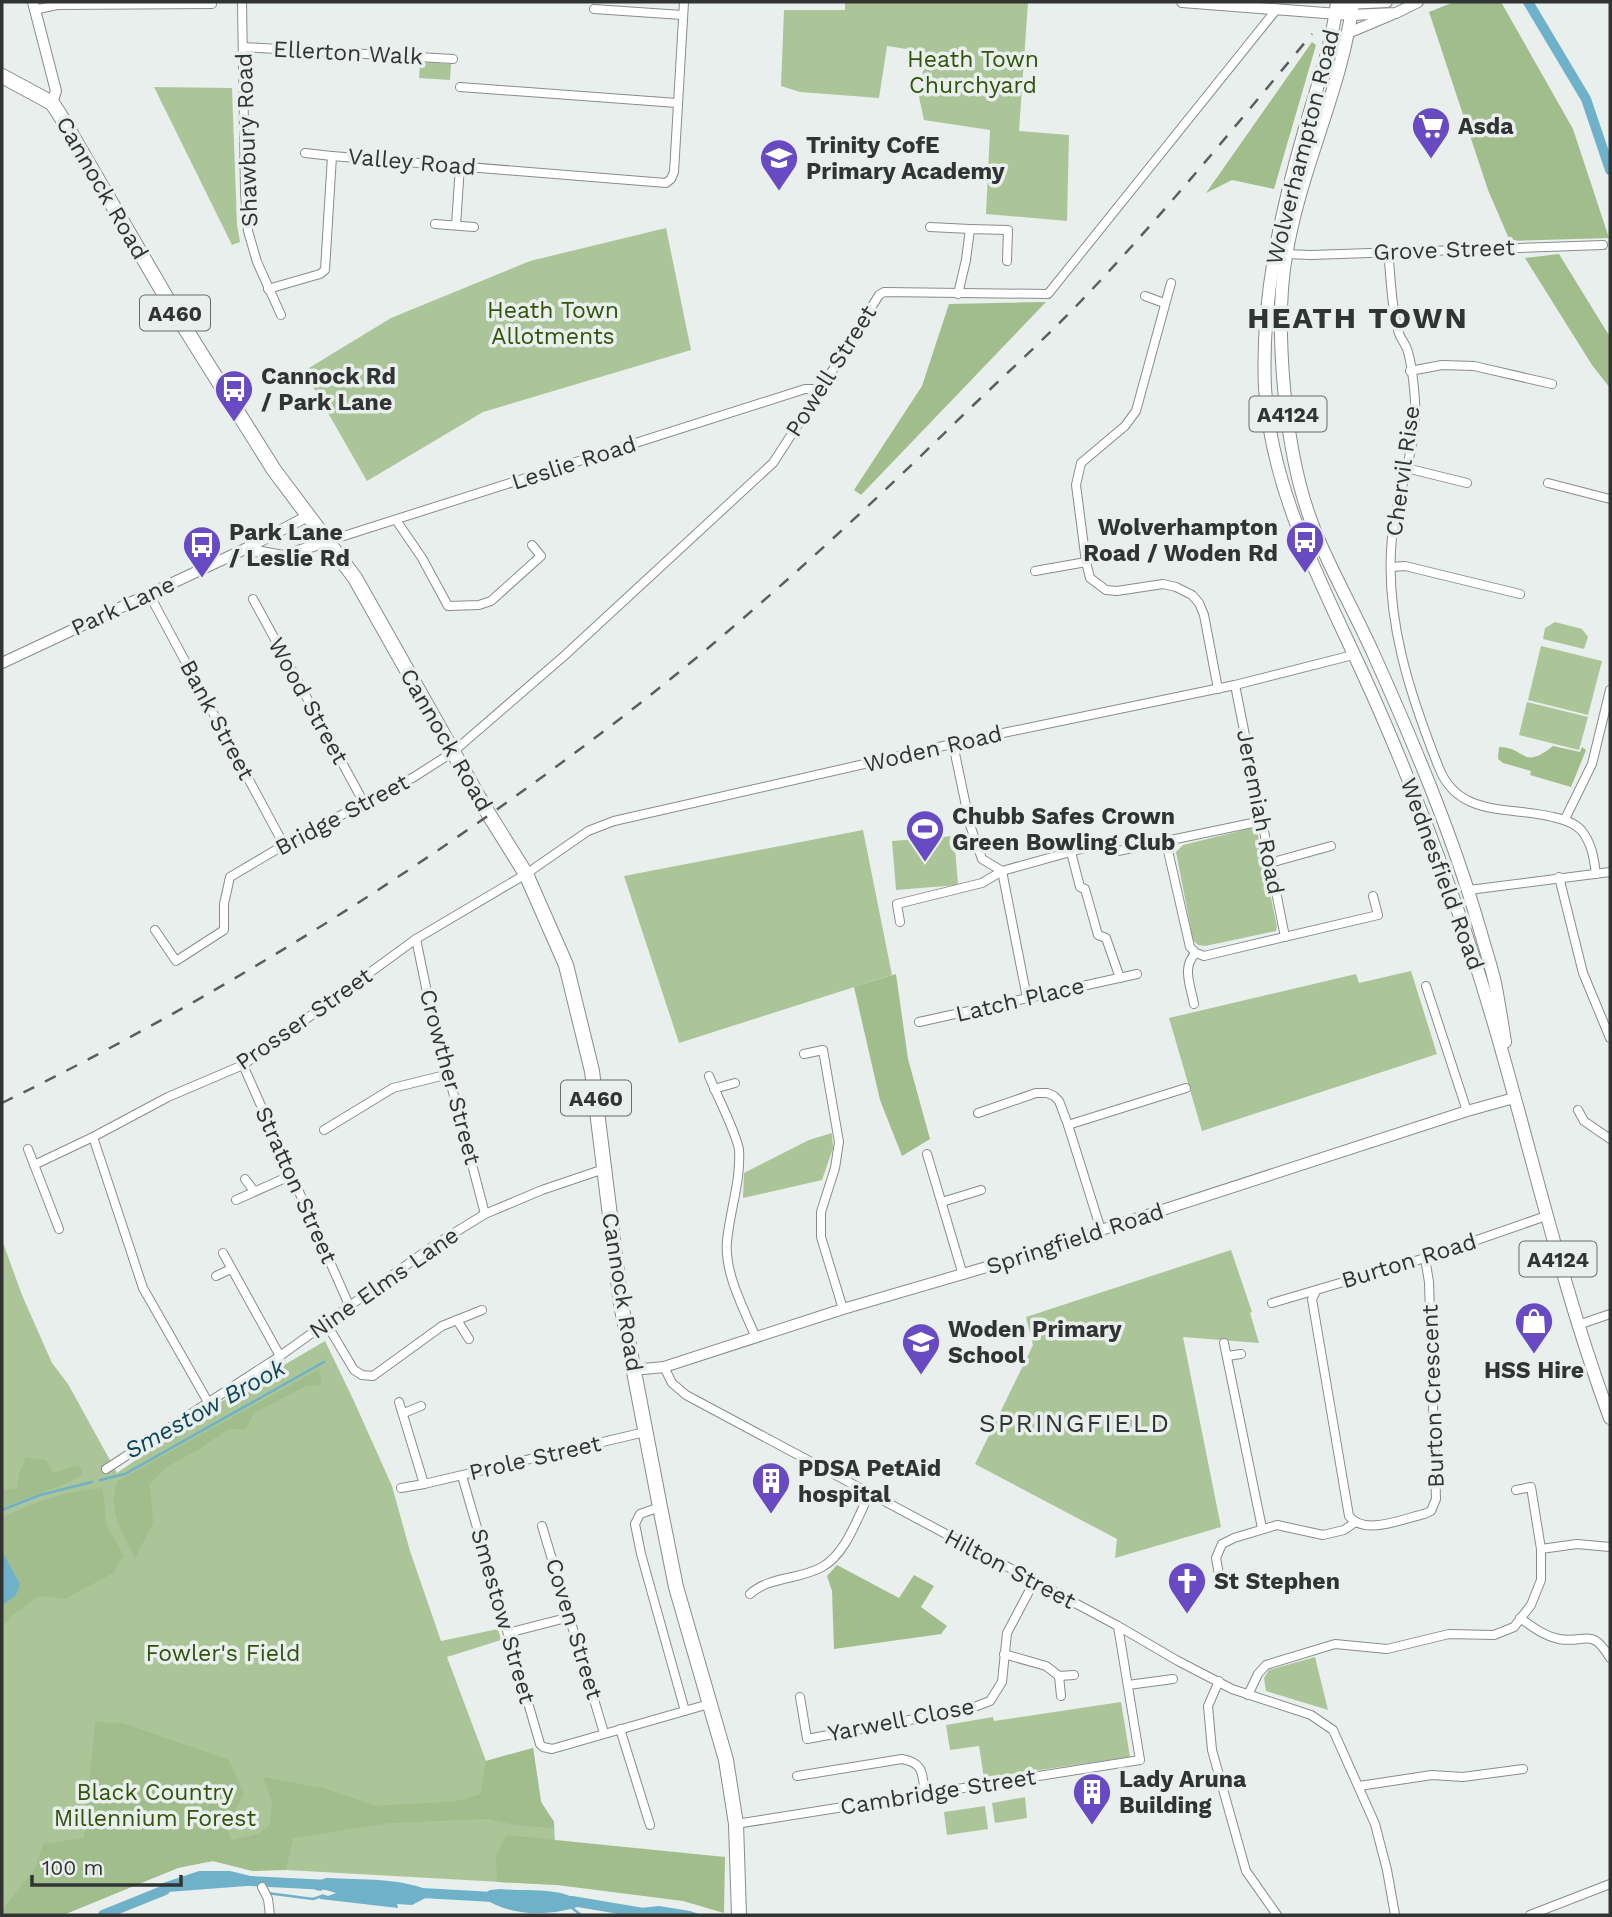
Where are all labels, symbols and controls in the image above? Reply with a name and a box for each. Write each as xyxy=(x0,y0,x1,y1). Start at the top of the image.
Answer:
street label: Wolverhampton Road xyxy=(1261,27,1345,267)
street label: Ellerton Walk xyxy=(272,36,424,70)
park label: Heath Town Churchyard xyxy=(907,46,1039,99)
street label: Shawbury Road xyxy=(230,52,264,228)
supermarket icon: Asda xyxy=(1410,105,1452,160)
street label: Cannock Road xyxy=(50,112,154,264)
place label: Asda xyxy=(1458,113,1514,140)
place label: Trinity CofE Primary Academy xyxy=(806,132,1005,185)
school or university icon: Trinity CofE Primary Academy xyxy=(758,137,800,192)
street label: Valley Road xyxy=(347,143,477,181)
street label: Grove Street xyxy=(1373,234,1516,266)
road number: A460 xyxy=(140,296,210,330)
park label: Heath Town Allotments xyxy=(487,297,619,350)
street label: Powell Street xyxy=(780,300,882,442)
district label: HEATH TOWN xyxy=(1247,300,1469,335)
place label: Cannock Rd / Park Lane xyxy=(261,363,396,416)
bus stop icon: Cannock Rd / Park Lane xyxy=(213,368,255,423)
road number: A4124 xyxy=(1250,396,1326,432)
street label: Chervil Rise xyxy=(1380,404,1426,538)
street label: Leslie Road xyxy=(508,430,640,496)
place label: Wolverhampton Road / Woden Rd xyxy=(1083,514,1278,567)
place label: Park Lane / Leslie Rd xyxy=(229,519,350,572)
bus stop icon: Wolverhampton Road / Woden Rd xyxy=(1284,519,1326,574)
bus stop icon: Park Lane / Leslie Rd xyxy=(181,524,223,579)
street label: Park Lane xyxy=(67,570,179,642)
street label: Wood Street xyxy=(262,633,354,769)
street label: Bank Street xyxy=(174,655,260,785)
street label: Cannock Road xyxy=(394,664,498,816)
street label: Woden Road xyxy=(861,720,1005,778)
street label: Jeremiah Road xyxy=(1231,727,1289,897)
street label: Bridge Street xyxy=(271,768,414,862)
street label: Wednesfield Road xyxy=(1395,774,1489,974)
place label: Chubb Safes Crown Green Bowling Club xyxy=(952,803,1176,856)
sports icon: Chubb Safes Crown Green Bowling Club xyxy=(904,808,946,863)
street label: Prosser Street xyxy=(231,962,378,1076)
street label: Latch Place xyxy=(953,972,1087,1028)
street label: Crowther Street xyxy=(414,986,486,1168)
road number: A460 xyxy=(561,1080,631,1116)
street label: Stratton Street xyxy=(249,1102,343,1268)
street label: Springfield Road xyxy=(983,1198,1167,1280)
street label: Cannock Road xyxy=(596,1211,648,1373)
street label: Nine Elms Lane xyxy=(304,1221,464,1345)
street label: Burton Road xyxy=(1338,1228,1480,1294)
road number: A4124 xyxy=(1520,1242,1596,1276)
shop icon: HSS Hire xyxy=(1513,1300,1555,1355)
street label: Burton Crescent xyxy=(1416,1303,1450,1488)
place label: Woden Primary School xyxy=(948,1316,1122,1369)
school or university icon: Woden Primary School xyxy=(900,1321,942,1376)
water label: Smestow Brook xyxy=(120,1353,291,1465)
place label: HSS Hire xyxy=(1484,1357,1584,1384)
district label: SPRINGFIELD xyxy=(979,1408,1171,1438)
street label: Prole Street xyxy=(467,1430,604,1486)
place label: PDSA PetAid hospital xyxy=(798,1455,941,1508)
building icon: PDSA PetAid hospital xyxy=(750,1460,792,1515)
street label: Hilton Street xyxy=(940,1523,1080,1615)
street label: Smestow Street xyxy=(465,1525,541,1707)
street label: Coven Street xyxy=(540,1555,608,1703)
church icon: St Stephen xyxy=(1166,1560,1208,1615)
place label: St Stephen xyxy=(1214,1568,1340,1595)
park label: Fowler's Field xyxy=(145,1640,301,1667)
street label: Yarwell Close xyxy=(825,1693,977,1747)
street label: Cambridge Street xyxy=(838,1763,1038,1821)
place label: Lady Aruna Building xyxy=(1119,1766,1247,1819)
building icon: Lady Aruna Building xyxy=(1071,1771,1113,1826)
park label: Black Country Millennium Forest xyxy=(54,1779,256,1832)
scale bar xyxy=(32,1843,180,1887)
text: 100 m xyxy=(42,1855,104,1880)

